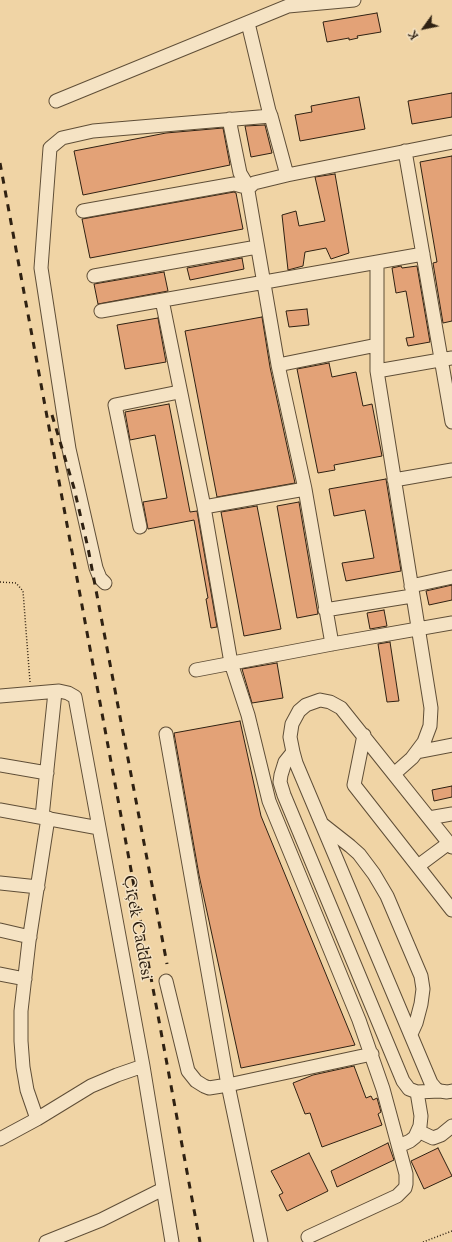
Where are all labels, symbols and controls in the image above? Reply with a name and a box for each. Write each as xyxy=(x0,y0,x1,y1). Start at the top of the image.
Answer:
north arrow xyxy=(404,8,444,48)
text: K xyxy=(405,27,423,42)
street label: Çiçek Caddesi xyxy=(117,874,155,982)

